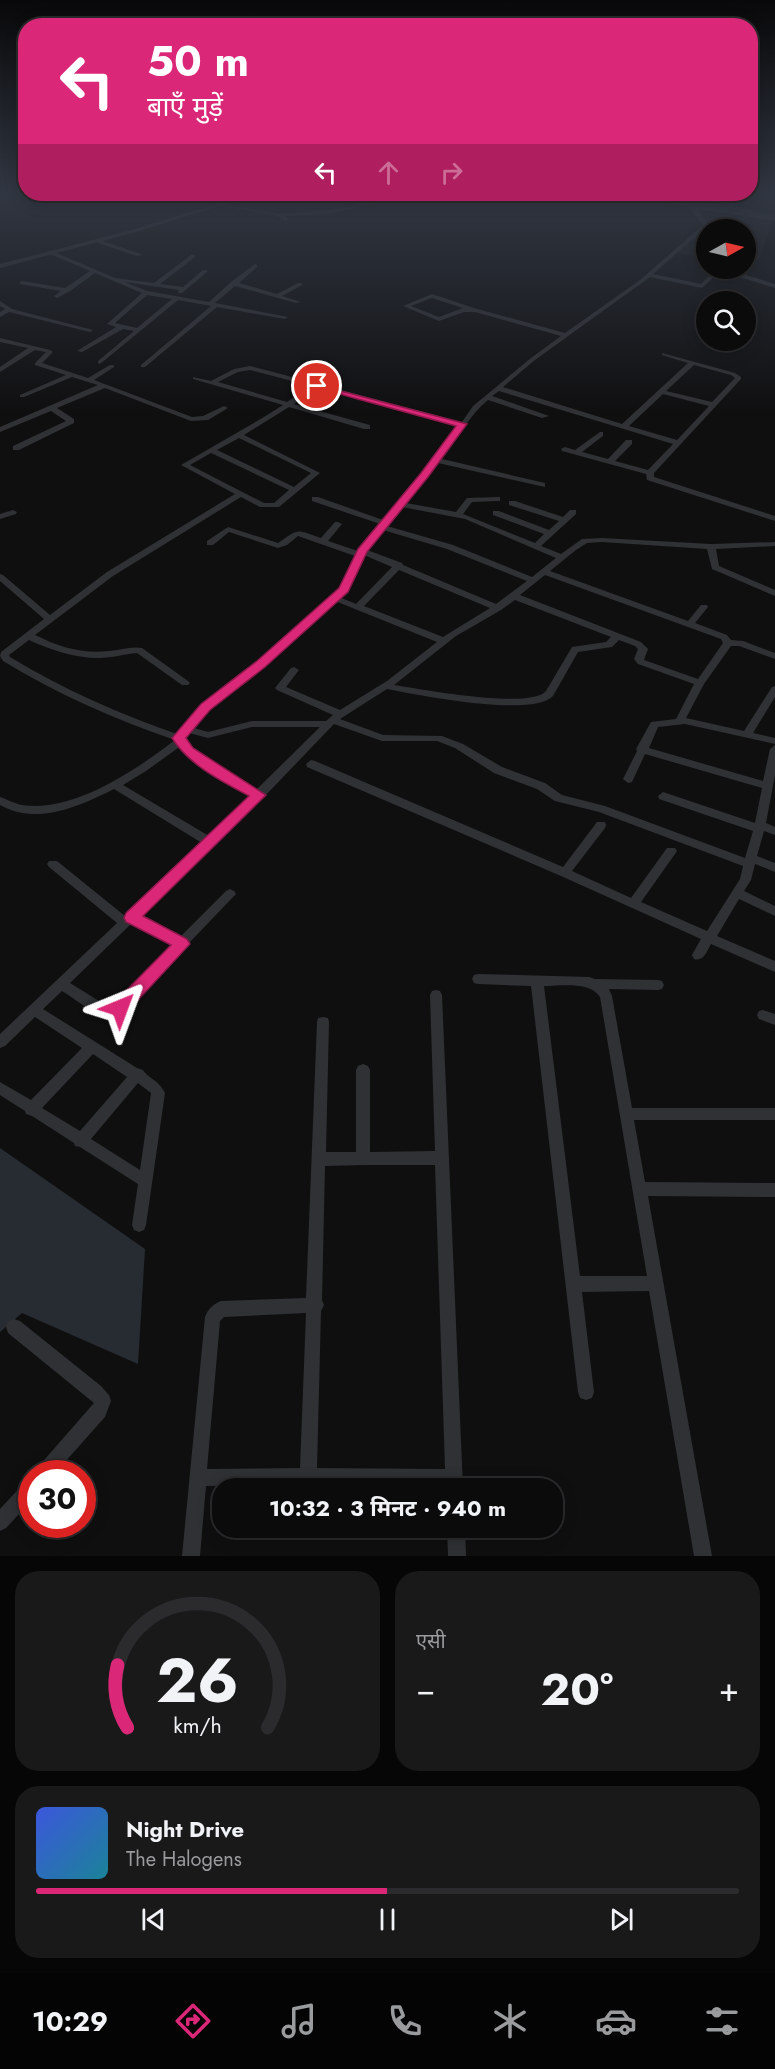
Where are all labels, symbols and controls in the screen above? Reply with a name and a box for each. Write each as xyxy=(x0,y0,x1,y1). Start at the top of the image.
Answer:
text: 50 m xyxy=(147,31,249,92)
icon: left xyxy=(48,42,126,120)
text: बाएँ मुड़ें xyxy=(147,87,223,126)
icon: left xyxy=(309,156,342,189)
icon: ahead xyxy=(372,156,405,189)
icon: right xyxy=(435,156,468,189)
north arrow xyxy=(696,219,756,279)
map controls xyxy=(696,219,756,351)
button: search xyxy=(696,291,756,351)
pin xyxy=(291,360,342,411)
icon: arrive xyxy=(300,369,333,402)
position arrow xyxy=(88,976,152,1040)
speed limit sign: 30 xyxy=(18,1460,96,1538)
text: 10:32 · 3 मिनट · 940 m xyxy=(269,1492,506,1524)
text: एसी xyxy=(416,1627,446,1656)
text: 26 xyxy=(156,1635,239,1725)
text: 20° xyxy=(541,1657,613,1722)
text: − xyxy=(416,1666,435,1713)
text: + xyxy=(719,1666,739,1713)
text: km/h xyxy=(173,1710,222,1741)
text: Night Drive xyxy=(126,1813,244,1845)
text: The Halogens xyxy=(126,1845,242,1874)
icon: previous xyxy=(137,1903,170,1936)
icon: pause xyxy=(371,1903,404,1936)
icon: next xyxy=(605,1903,638,1936)
icon: directions xyxy=(172,2000,214,2042)
icon: music xyxy=(278,2000,320,2042)
icon: phone xyxy=(384,2000,426,2042)
icon: climate xyxy=(489,2000,531,2042)
icon: car xyxy=(595,2000,637,2042)
icon: filters xyxy=(701,2000,743,2042)
text: 10:29 xyxy=(32,2002,108,2041)

